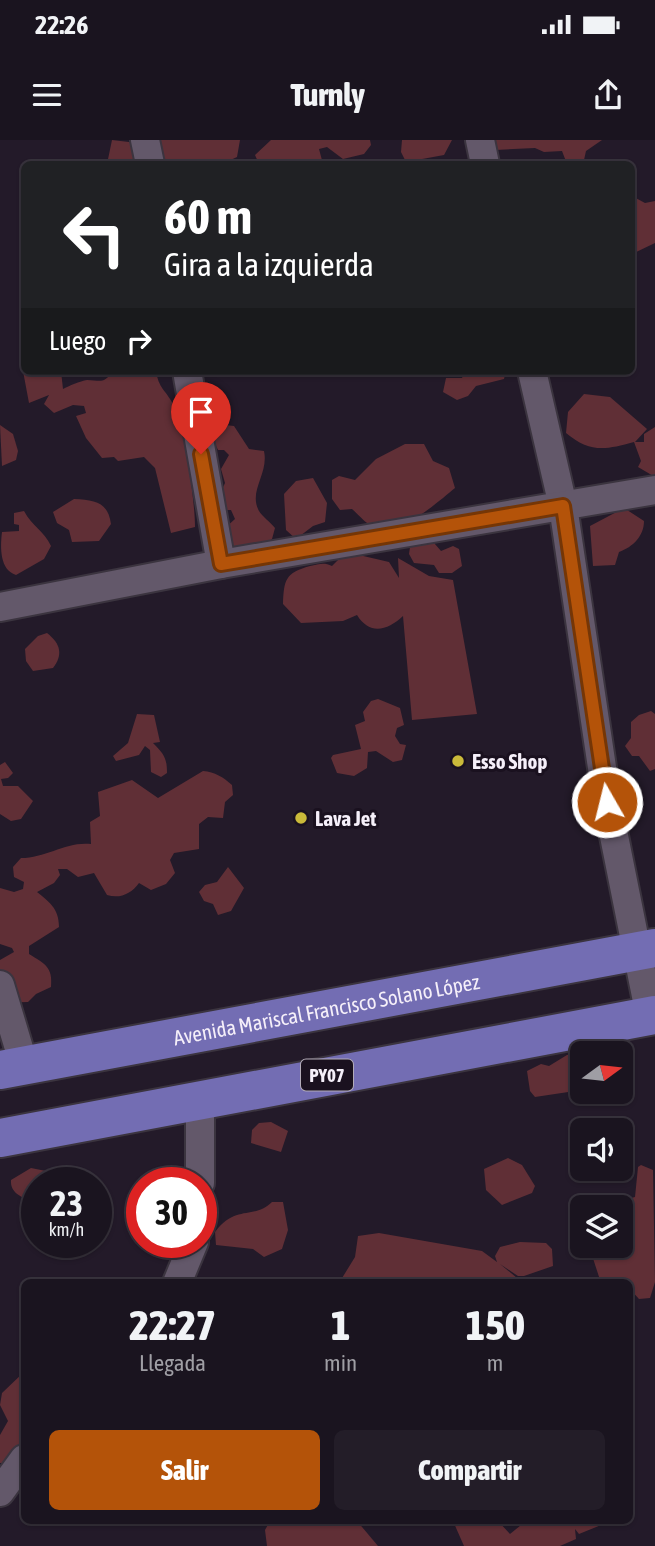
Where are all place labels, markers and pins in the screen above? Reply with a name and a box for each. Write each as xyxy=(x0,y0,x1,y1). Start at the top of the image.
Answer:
pin xyxy=(171,382,231,454)
place label: Esso Shop xyxy=(472,749,547,773)
marker: Esso Shop xyxy=(450,753,466,769)
place label: Lava Jet xyxy=(315,806,376,830)
marker: Lava Jet xyxy=(293,810,309,826)

